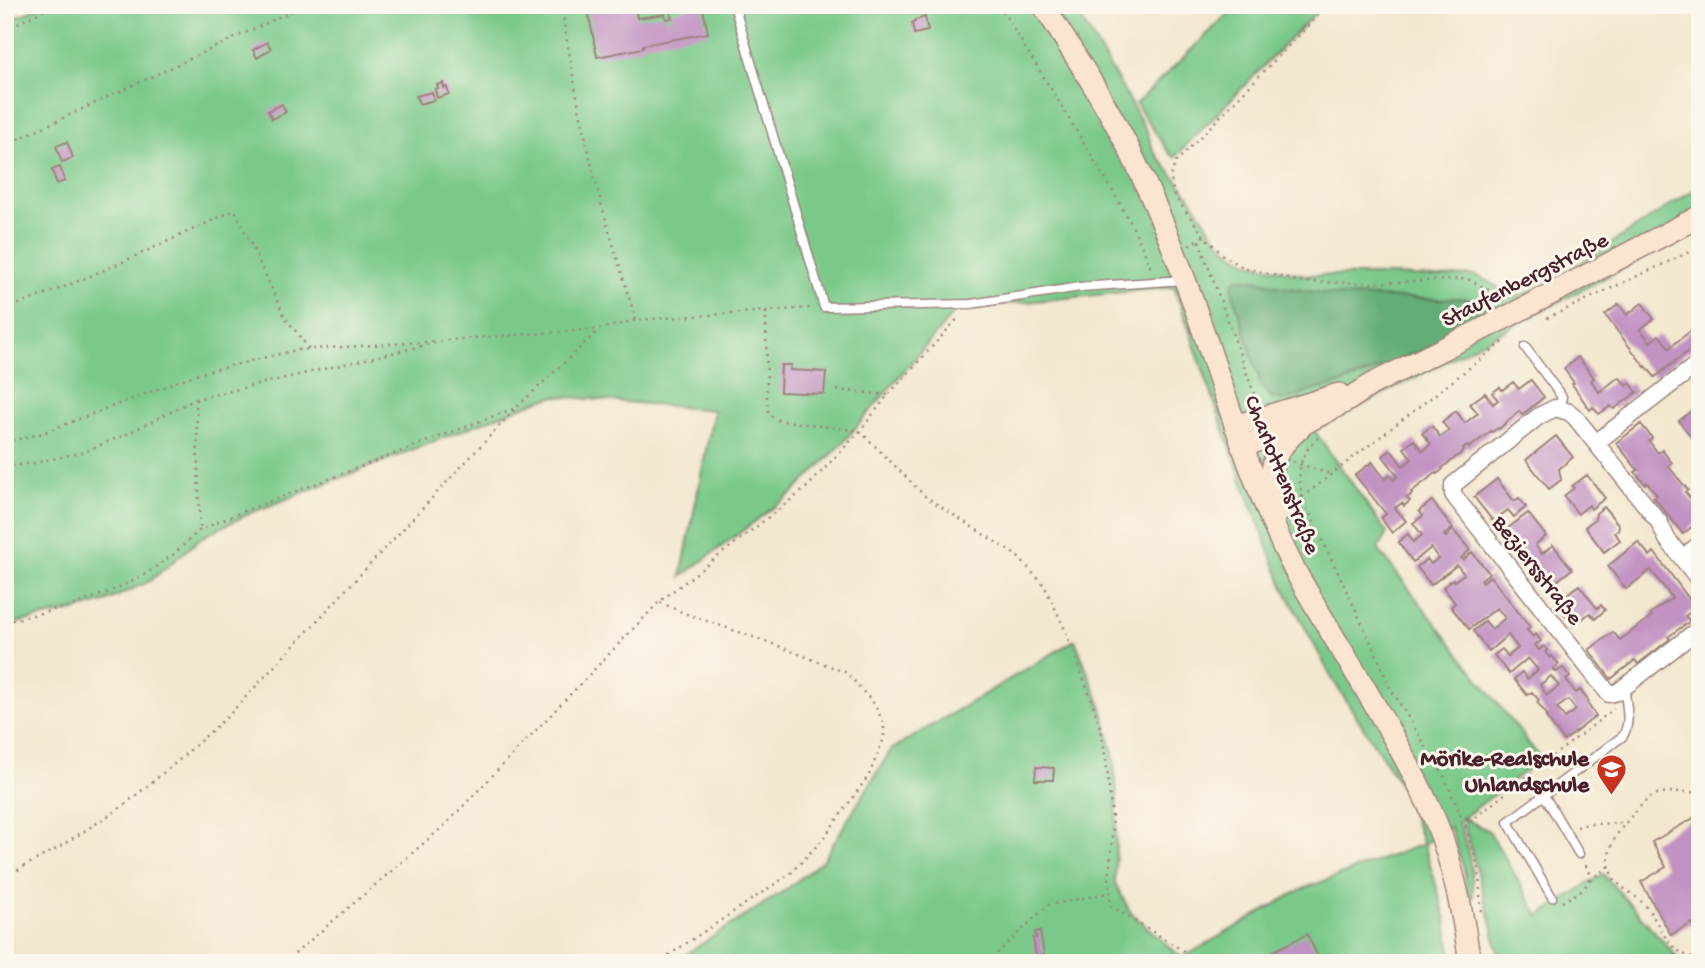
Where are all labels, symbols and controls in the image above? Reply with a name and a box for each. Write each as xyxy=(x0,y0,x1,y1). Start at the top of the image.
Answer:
street label: Staufenbergstraße xyxy=(1438,227,1614,335)
street label: Charlottenstraße xyxy=(1237,392,1325,560)
street label: Beziersstraße xyxy=(1484,510,1588,632)
place label: Mörike-Realschule Uhlandschule xyxy=(1421,747,1590,800)
school or university icon: Mörike-Realschule Uhlandschule xyxy=(1595,753,1629,797)

